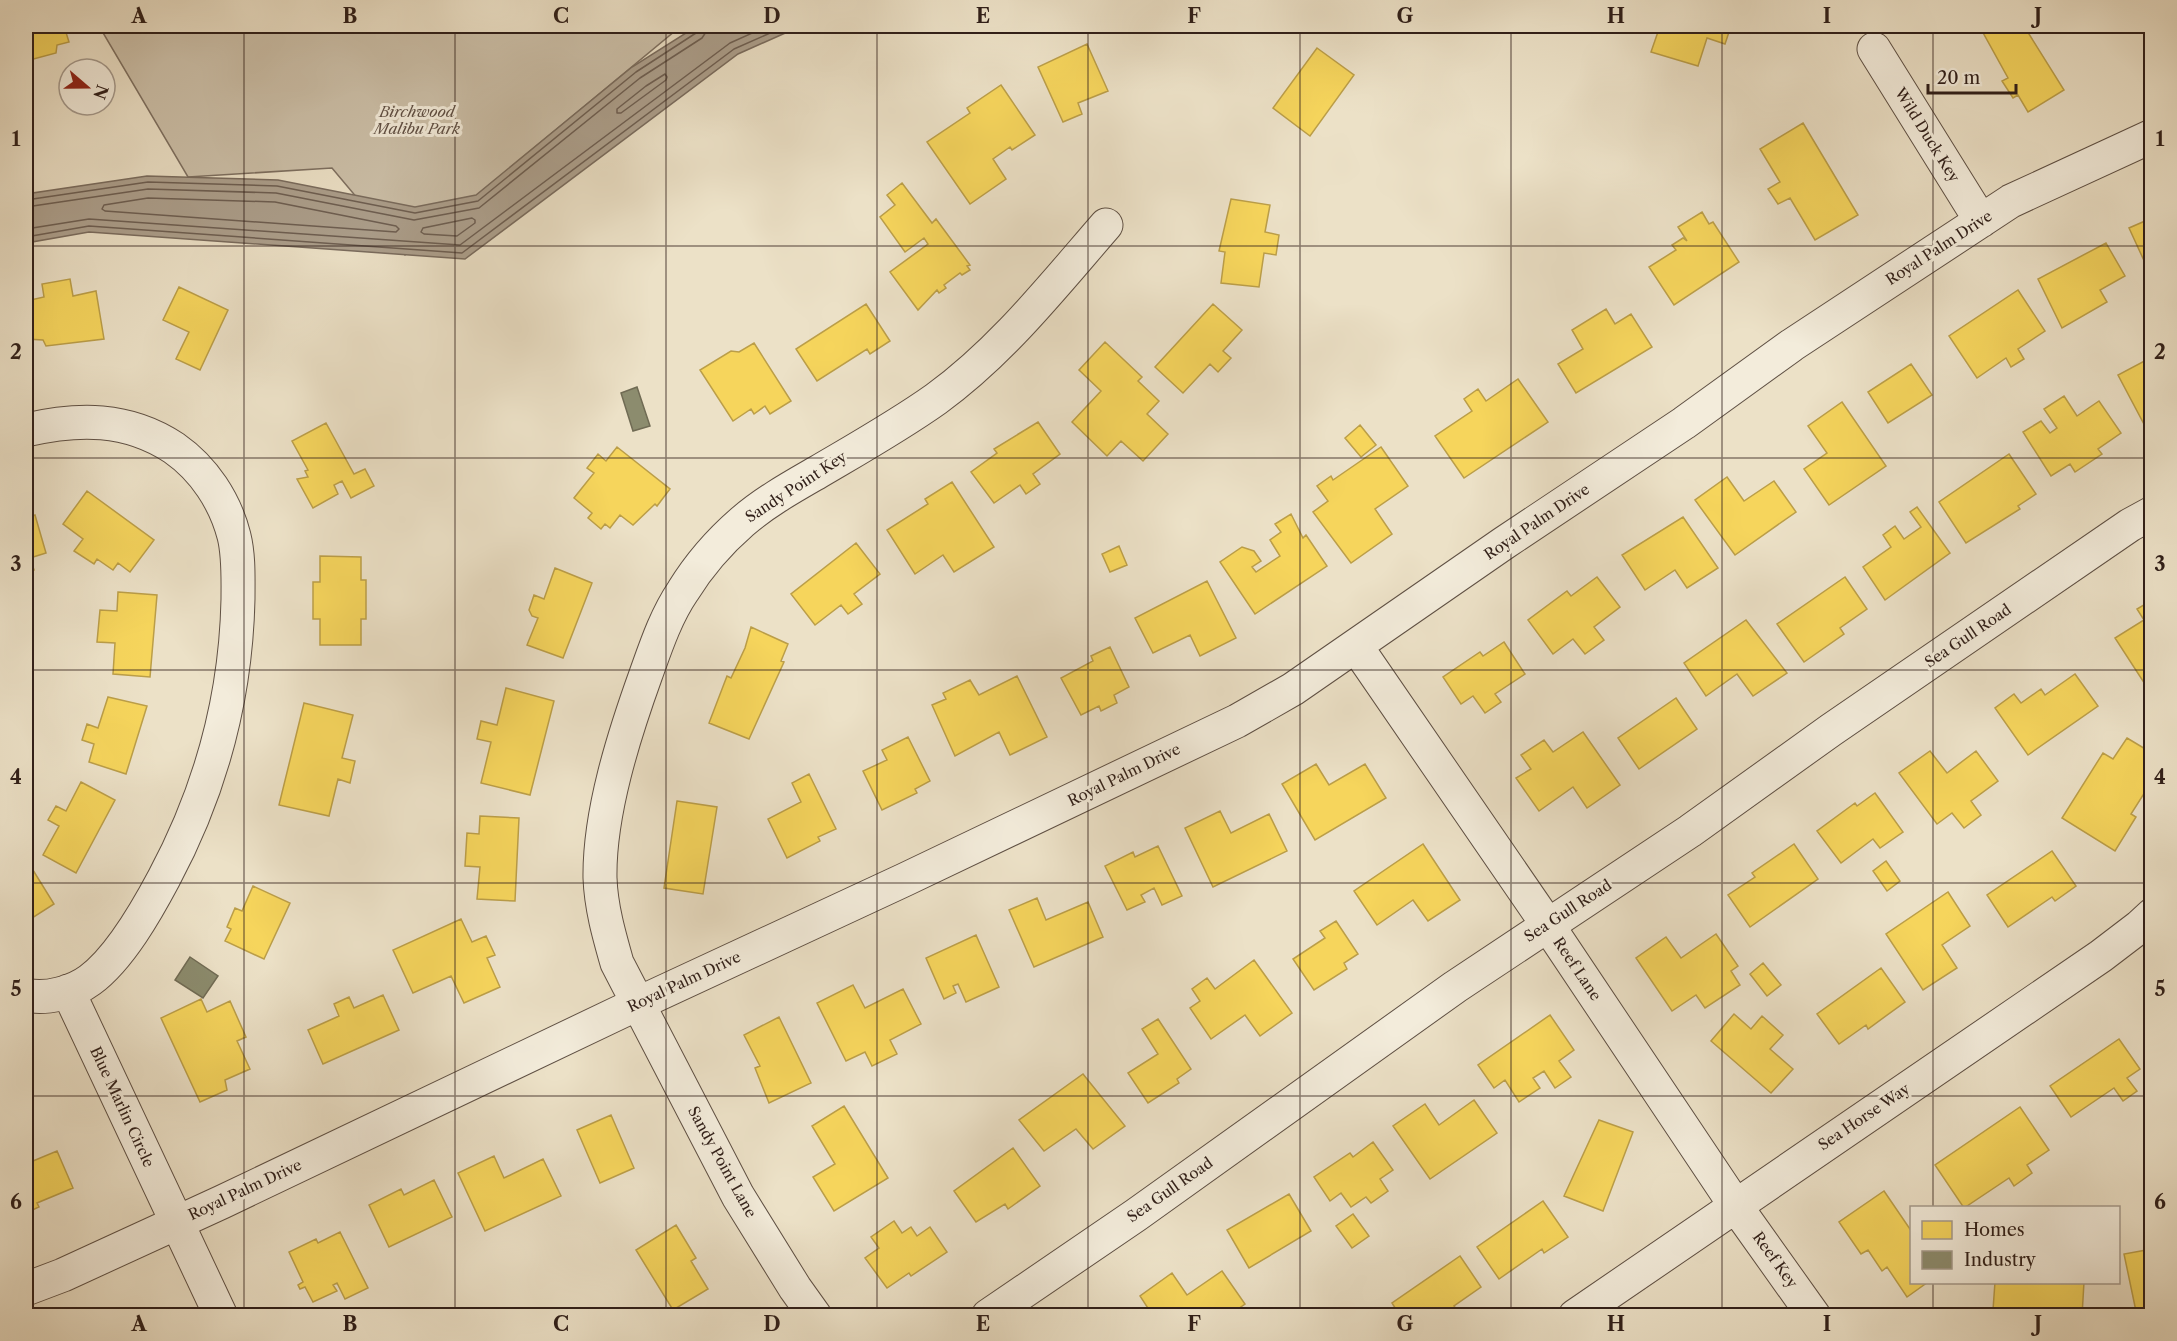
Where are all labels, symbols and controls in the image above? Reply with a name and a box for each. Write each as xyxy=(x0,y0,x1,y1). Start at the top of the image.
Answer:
text: A xyxy=(130,4,147,28)
text: B xyxy=(343,4,358,28)
text: C xyxy=(553,4,569,28)
text: D xyxy=(763,4,781,28)
text: E xyxy=(976,4,990,28)
text: F xyxy=(1187,4,1201,28)
text: G xyxy=(1397,4,1414,28)
text: H xyxy=(1607,4,1625,28)
text: I xyxy=(1823,4,1831,28)
text: J xyxy=(2030,4,2042,28)
north arrow xyxy=(57,57,117,117)
scale bar xyxy=(1928,57,2016,95)
text: 20 m xyxy=(1937,67,1981,89)
text: N xyxy=(89,82,113,102)
street label: Wild Duck Key xyxy=(1890,83,1964,186)
park label: Birchwood Malibu Park xyxy=(372,102,460,138)
text: 1 xyxy=(12,127,21,151)
text: 1 xyxy=(2156,127,2165,151)
street label: Royal Palm Drive xyxy=(1882,206,1995,289)
text: 2 xyxy=(10,340,22,364)
text: 2 xyxy=(2154,340,2166,364)
street label: Sandy Point Key xyxy=(742,446,850,526)
street label: Royal Palm Drive xyxy=(1480,479,1593,564)
text: 3 xyxy=(10,552,22,576)
text: 3 xyxy=(2154,552,2166,576)
street label: Sea Gull Road xyxy=(1921,600,2015,672)
street label: Royal Palm Drive xyxy=(1064,739,1183,810)
text: 4 xyxy=(10,765,22,789)
text: 4 xyxy=(2154,765,2166,789)
street label: Sea Gull Road xyxy=(1520,875,1615,946)
street label: Reef Lane xyxy=(1549,933,1606,1004)
street label: Royal Palm Drive xyxy=(624,947,744,1016)
text: 5 xyxy=(10,977,22,1001)
text: 5 xyxy=(2154,977,2166,1001)
street label: Blue Marlin Circle xyxy=(86,1043,159,1170)
street label: Sea Horse Way xyxy=(1814,1079,1914,1154)
street label: Sandy Point Lane xyxy=(684,1103,761,1221)
street label: Sea Gull Road xyxy=(1123,1153,1216,1226)
street label: Royal Palm Drive xyxy=(185,1155,305,1224)
text: 6 xyxy=(10,1190,22,1214)
text: 6 xyxy=(2154,1190,2166,1214)
legend xyxy=(1910,1206,2120,1284)
text: Homes xyxy=(1964,1219,2025,1241)
street label: Reef Key xyxy=(1749,1228,1803,1292)
text: Industry xyxy=(1964,1249,2037,1271)
text: A xyxy=(130,1312,147,1336)
text: B xyxy=(343,1312,358,1336)
text: C xyxy=(553,1312,569,1336)
text: D xyxy=(763,1312,781,1336)
text: E xyxy=(976,1312,990,1336)
text: F xyxy=(1187,1312,1201,1336)
text: G xyxy=(1397,1312,1414,1336)
text: H xyxy=(1607,1312,1625,1336)
text: I xyxy=(1823,1312,1831,1336)
text: J xyxy=(2030,1312,2042,1336)

